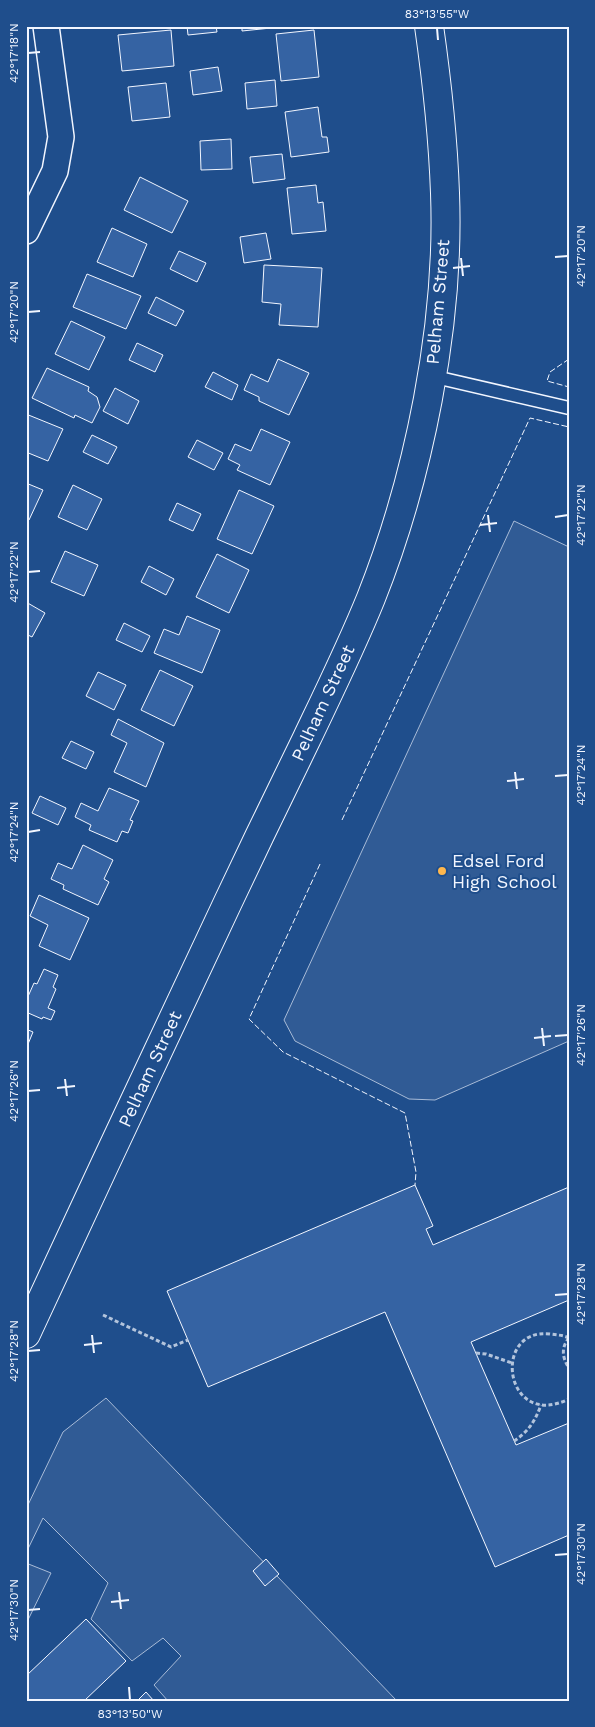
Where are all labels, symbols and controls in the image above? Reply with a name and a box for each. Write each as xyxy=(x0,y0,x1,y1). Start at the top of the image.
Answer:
text: 83°13'55"W xyxy=(405,7,470,21)
text: 42°17'18"N xyxy=(7,23,21,83)
text: 42°17'20"N xyxy=(574,225,588,287)
street label: Pelham Street xyxy=(422,238,453,365)
text: 42°17'20"N xyxy=(7,281,21,343)
text: 42°17'22"N xyxy=(574,484,588,546)
text: 42°17'22"N xyxy=(7,541,21,603)
street label: Pelham Street xyxy=(287,641,359,764)
text: 42°17'24"N xyxy=(574,744,588,806)
text: 42°17'24"N xyxy=(7,801,21,863)
place label: Edsel Ford High School xyxy=(452,850,557,892)
marker: Edsel Ford High School xyxy=(436,865,448,877)
text: 42°17'26"N xyxy=(574,1004,588,1066)
street label: Pelham Street xyxy=(114,1007,186,1130)
text: 42°17'26"N xyxy=(7,1060,21,1122)
text: 42°17'28"N xyxy=(574,1263,588,1325)
text: 42°17'28"N xyxy=(7,1320,21,1382)
text: 42°17'30"N xyxy=(574,1523,588,1585)
text: 42°17'30"N xyxy=(7,1579,21,1641)
text: 83°13'50"W xyxy=(98,1707,163,1721)

